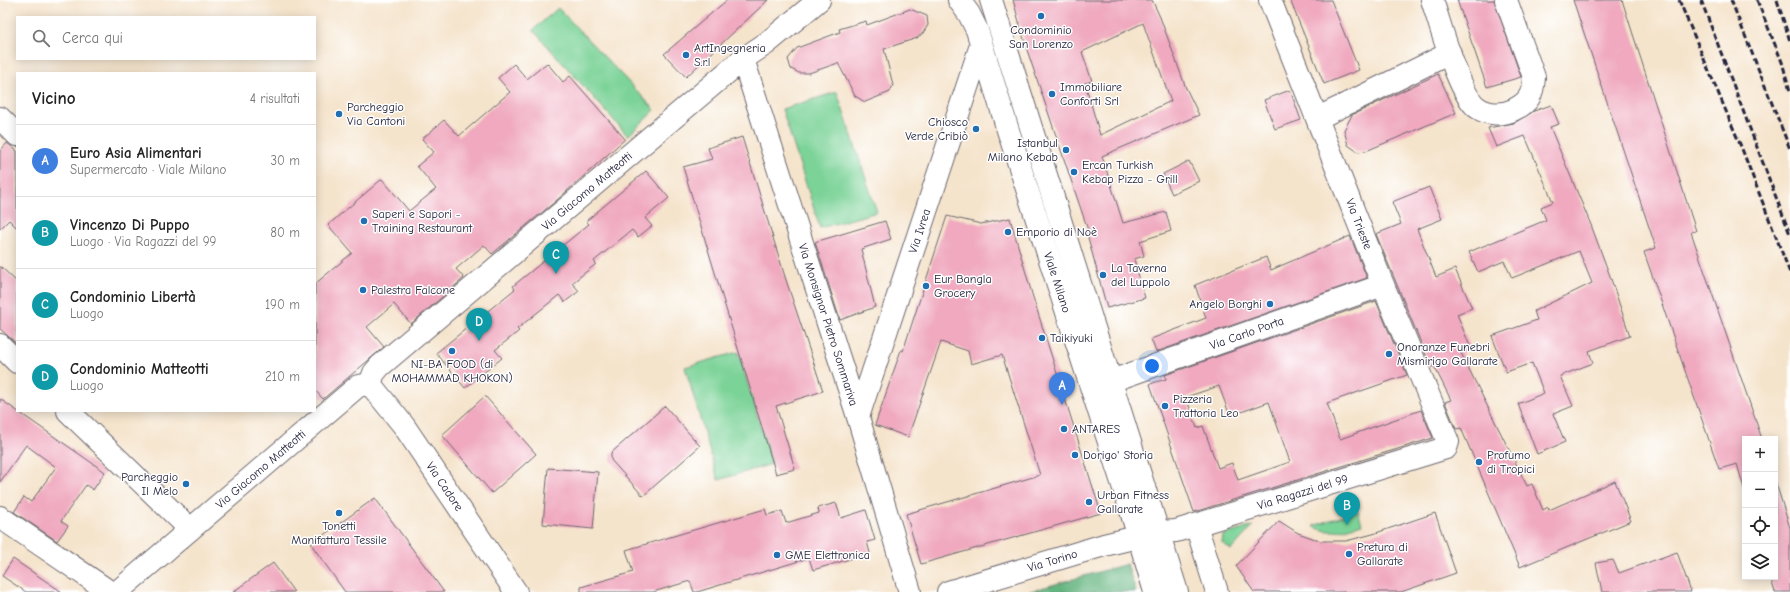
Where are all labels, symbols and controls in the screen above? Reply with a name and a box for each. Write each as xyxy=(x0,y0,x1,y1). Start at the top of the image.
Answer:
marker: Condominio San Lorenzo xyxy=(1036,11,1046,21)
search box xyxy=(16,16,316,60)
place label: Condominio San Lorenzo xyxy=(1009,23,1073,51)
icon: search xyxy=(30,27,52,49)
text: Cerca qui xyxy=(62,29,123,47)
place label: ArtIngegneria S.r.l xyxy=(694,41,766,69)
marker: ArtIngegneria S.r.l xyxy=(681,50,691,60)
place label: Immobiliare Conforti Srl xyxy=(1060,80,1122,108)
text: Vicino xyxy=(32,89,75,108)
marker: Immobiliare Conforti Srl xyxy=(1047,89,1057,99)
text: 4 risultati xyxy=(250,91,300,106)
place label: Parcheggio Via Cantoni xyxy=(347,100,405,128)
marker: Parcheggio Via Cantoni xyxy=(334,109,344,119)
place label: Chiosco Verde Cribiò xyxy=(905,115,968,143)
marker: Chiosco Verde Cribiò xyxy=(971,124,981,134)
place label: Istanbul Milano Kebab xyxy=(988,136,1058,164)
text: Euro Asia Alimentari xyxy=(70,144,202,162)
marker: Istanbul Milano Kebab xyxy=(1061,145,1071,155)
street label: Via Giacomo Matteotti xyxy=(539,149,635,233)
text: A xyxy=(41,153,49,168)
text: 30 m xyxy=(270,153,300,168)
place label: Ercan Turkish Kebap Pizza - Grill xyxy=(1082,158,1178,186)
text: Supermercato · Viale Milano xyxy=(70,162,226,177)
marker: Ercan Turkish Kebap Pizza - Grill xyxy=(1069,167,1079,177)
street label: Via Trieste xyxy=(1343,197,1375,251)
place label: Saperi e Sapori - Training Restaurant xyxy=(372,207,473,235)
street label: Via Ivrea xyxy=(906,207,933,255)
text: Vincenzo Di Puppo xyxy=(70,216,189,234)
marker: Saperi e Sapori - Training Restaurant xyxy=(359,216,369,226)
text: B xyxy=(41,225,49,240)
text: 80 m xyxy=(270,225,300,240)
place label: Emporio di Noè xyxy=(1016,225,1097,239)
marker: Emporio di Noè xyxy=(1003,227,1013,237)
text: Luogo · Via Ragazzi del 99 xyxy=(70,234,216,249)
pin: C xyxy=(543,241,569,274)
street label: Via Monsignor Pietro Sommariva xyxy=(796,242,861,408)
street label: Viale Milano xyxy=(1041,250,1074,314)
place label: La Taverna del Luppolo xyxy=(1111,261,1170,289)
marker: La Taverna del Luppolo xyxy=(1098,270,1108,280)
place label: Eur Bangla Grocery xyxy=(934,272,992,300)
marker: Eur Bangla Grocery xyxy=(921,281,931,291)
place label: Palestra Falcone xyxy=(371,283,455,297)
marker: Palestra Falcone xyxy=(358,285,368,295)
text: Condominio Libertà xyxy=(70,288,196,306)
text: C xyxy=(41,297,49,312)
text: 190 m xyxy=(265,297,300,312)
place label: Angelo Borghi xyxy=(1189,297,1262,311)
marker: Angelo Borghi xyxy=(1265,299,1275,309)
text: Luogo xyxy=(70,306,104,321)
pin: D xyxy=(466,308,492,341)
street label: Via Carlo Porta xyxy=(1208,314,1286,353)
place label: Taikiyuki xyxy=(1050,331,1093,345)
marker: Taikiyuki xyxy=(1037,333,1047,343)
place label: Onoranze Funebri Mismirigo Gallarate xyxy=(1397,340,1498,368)
marker: NI-BA FOOD (di MOHAMMAD KHOKON) xyxy=(447,346,457,356)
marker: Onoranze Funebri Mismirigo Gallarate xyxy=(1384,349,1394,359)
your location xyxy=(1142,356,1162,376)
place label: NI-BA FOOD (di MOHAMMAD KHOKON) xyxy=(391,357,513,385)
text: Condominio Matteotti xyxy=(70,360,209,378)
text: D xyxy=(41,369,49,384)
text: 210 m xyxy=(265,369,300,384)
pin: A xyxy=(1049,372,1075,405)
text: Luogo xyxy=(70,378,104,393)
place label: Pizzeria Trattoria Leo xyxy=(1173,392,1239,420)
marker: Pizzeria Trattoria Leo xyxy=(1160,401,1170,411)
place label: ANTARES xyxy=(1072,422,1120,436)
marker: ANTARES xyxy=(1059,424,1069,434)
street label: Via Giacomo Matteotti xyxy=(213,427,309,512)
map controls xyxy=(1742,436,1778,580)
button: + xyxy=(1742,436,1778,472)
place label: Dorigo' Storia xyxy=(1083,448,1153,462)
place label: Profumo di Tropici xyxy=(1487,448,1535,476)
marker: Dorigo' Storia xyxy=(1070,450,1080,460)
marker: Profumo di Tropici xyxy=(1474,457,1484,467)
street label: Via Cadore xyxy=(423,459,466,514)
place label: Parcheggio Il Melo xyxy=(121,470,178,498)
street label: Via Ragazzi del 99 xyxy=(1256,472,1350,513)
button: − xyxy=(1742,472,1778,508)
marker: Parcheggio Il Melo xyxy=(181,479,191,489)
place label: Urban Fitness Gallarate xyxy=(1097,488,1169,516)
pin: B xyxy=(1334,492,1360,525)
marker: Urban Fitness Gallarate xyxy=(1084,497,1094,507)
marker: Tonetti Manifattura Tessile xyxy=(334,508,344,518)
button: locate xyxy=(1742,508,1778,544)
place label: Tonetti Manifattura Tessile xyxy=(291,519,387,547)
place label: Pretura di Gallarate xyxy=(1357,540,1408,568)
button: layers xyxy=(1742,544,1778,580)
street label: Via Torino xyxy=(1026,546,1079,575)
place label: GME Elettronica xyxy=(785,548,870,562)
marker: Pretura di Gallarate xyxy=(1344,549,1354,559)
marker: GME Elettronica xyxy=(772,550,782,560)

